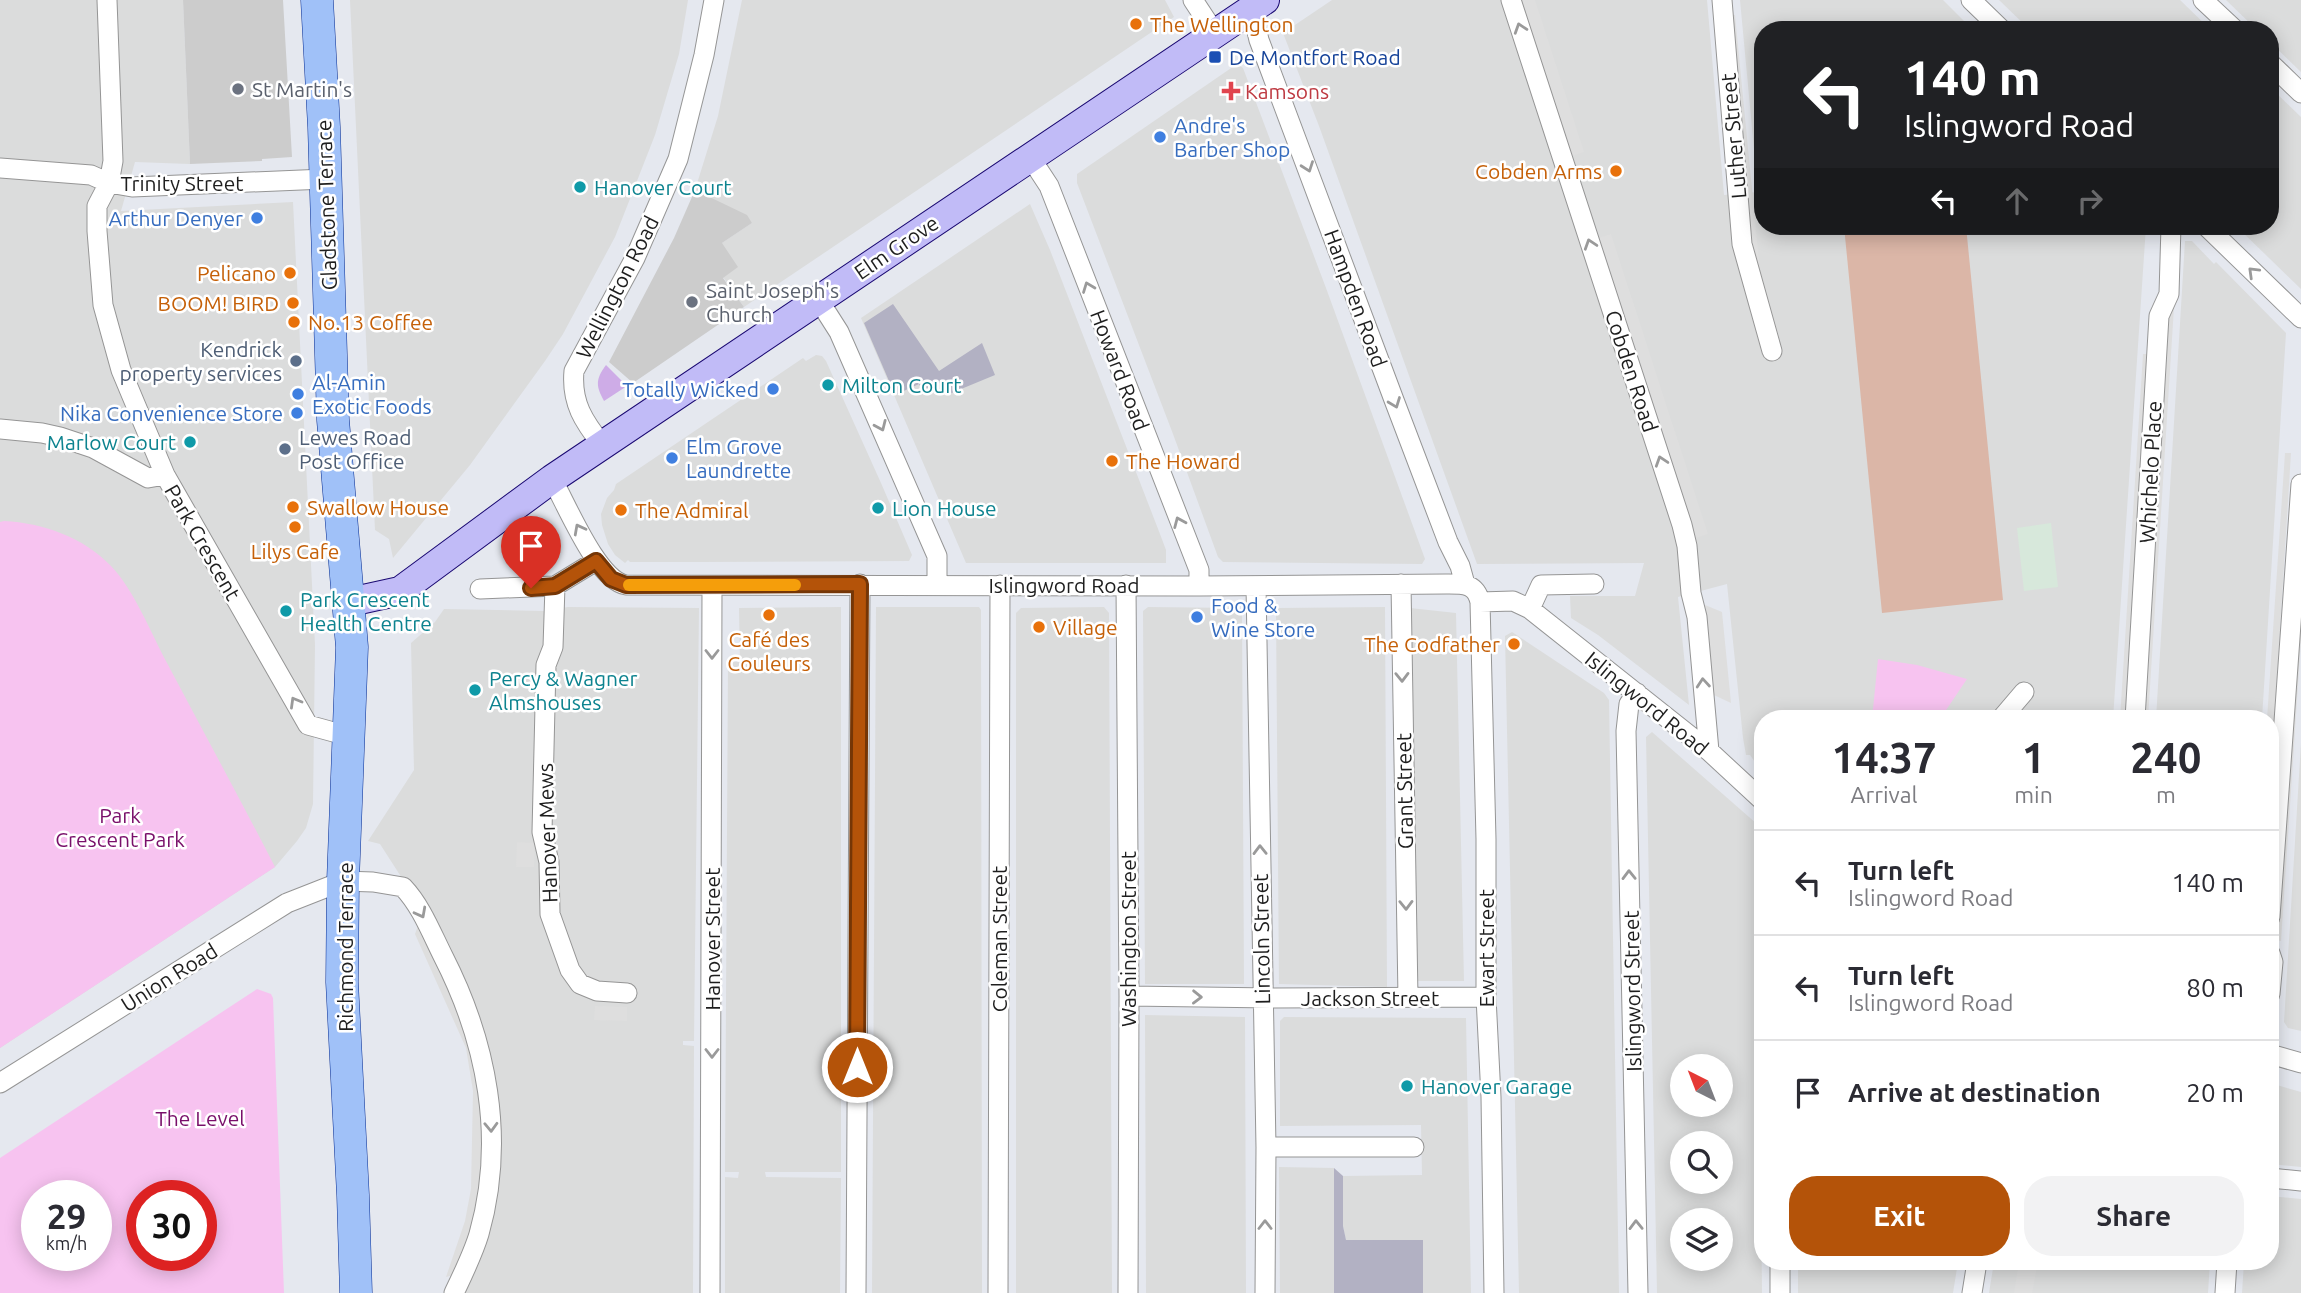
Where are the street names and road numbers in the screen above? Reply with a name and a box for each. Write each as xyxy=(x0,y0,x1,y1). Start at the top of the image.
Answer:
street label: Luther Street xyxy=(1716,72,1750,200)
street label: Gladstone Terrace xyxy=(311,119,341,291)
street label: Trinity Street xyxy=(121,171,243,195)
street label: Elm Grove xyxy=(849,210,943,284)
street label: Wellington Road xyxy=(571,212,663,362)
street label: Hampden Road xyxy=(1320,226,1392,370)
street label: Howard Road xyxy=(1086,306,1154,434)
street label: Cobden Road xyxy=(1601,307,1663,435)
street label: Whichelo Place xyxy=(2134,400,2166,544)
street label: Park Crescent xyxy=(160,480,246,604)
street label: Islingword Road xyxy=(988,573,1140,597)
street label: Islingword Road xyxy=(1581,646,1713,760)
street label: Grant Street xyxy=(1391,733,1417,849)
street label: Hanover Mews xyxy=(533,763,561,903)
street label: Washington Street xyxy=(1116,851,1140,1027)
street label: Richmond Terrace xyxy=(333,862,357,1032)
street label: Coleman Street xyxy=(987,866,1011,1012)
street label: Hanover Street xyxy=(700,868,724,1010)
street label: Lincoln Street xyxy=(1248,873,1274,1005)
street label: Ewart Street xyxy=(1474,889,1498,1007)
street label: Islingword Street xyxy=(1619,910,1645,1072)
street label: Union Road xyxy=(116,938,222,1016)
street label: Jackson Street xyxy=(1301,986,1439,1010)

